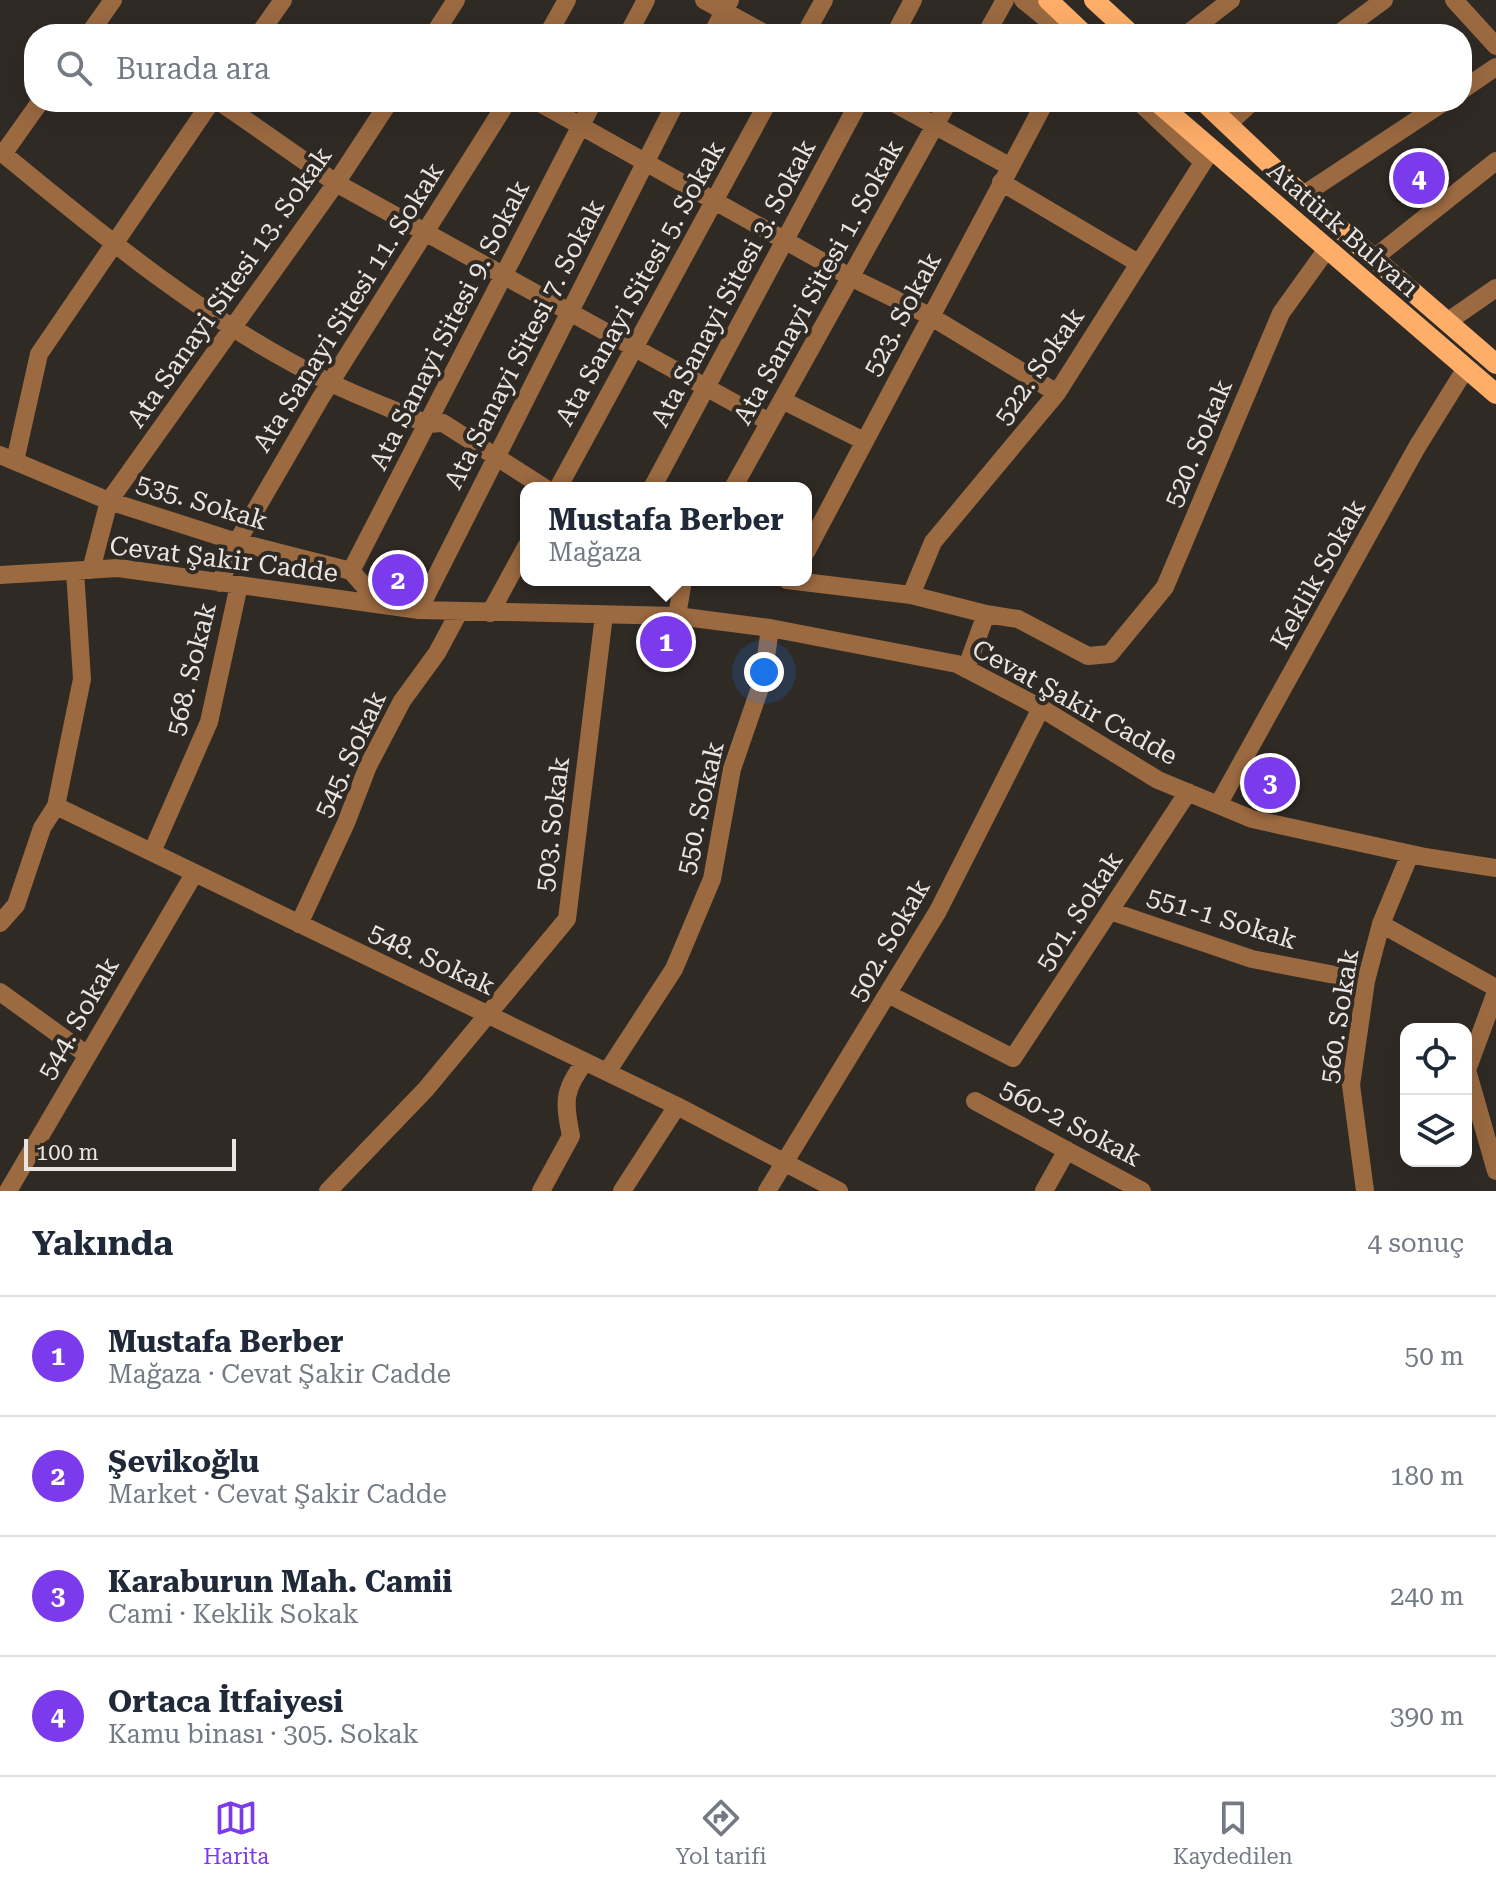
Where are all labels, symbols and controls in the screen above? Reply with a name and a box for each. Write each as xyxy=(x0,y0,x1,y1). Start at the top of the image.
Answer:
search box xyxy=(24,24,1472,112)
icon: search xyxy=(52,46,96,90)
text: Burada ara xyxy=(116,51,270,86)
street label: Ata Sanayi Sitesi 3. Sokak xyxy=(644,134,822,432)
street label: Ata Sanayi Sitesi 1. Sokak xyxy=(727,134,909,430)
street label: Ata Sanayi Sitesi 5. Sokak xyxy=(549,135,731,431)
street label: Ata Sanayi Sitesi 13. Sokak xyxy=(120,141,338,433)
pin: 4 xyxy=(1393,148,1445,208)
street label: Atatürk Bulvarı xyxy=(1261,155,1425,303)
street label: Ata Sanayi Sitesi 11. Sokak xyxy=(246,157,450,457)
street label: Ata Sanayi Sitesi 9. Sokak xyxy=(363,175,535,475)
street label: Ata Sanayi Sitesi 7. Sokak xyxy=(438,194,610,494)
street label: 523. Sokak xyxy=(857,247,947,381)
street label: 522. Sokak xyxy=(988,302,1090,430)
street label: 520. Sokak xyxy=(1158,375,1238,511)
street label: 535. Sokak xyxy=(133,468,271,536)
popup xyxy=(520,482,812,586)
street label: Keklik Sokak xyxy=(1265,494,1371,654)
text: Mustafa Berber xyxy=(548,502,784,537)
street label: Cevat Şakir Cadde xyxy=(108,530,340,588)
text: Mağaza xyxy=(548,537,642,567)
pin: 2 xyxy=(372,550,424,610)
street label: 568. Sokak xyxy=(160,600,222,738)
pin: 1 xyxy=(640,612,692,672)
street label: Cevat Şakir Cadde xyxy=(967,633,1183,771)
your location xyxy=(744,652,784,692)
street label: 545. Sokak xyxy=(308,686,392,822)
street label: 550. Sokak xyxy=(670,739,730,877)
pin: 3 xyxy=(1244,753,1296,813)
street label: 503. Sokak xyxy=(529,755,575,893)
street label: 501. Sokak xyxy=(1029,846,1129,976)
street label: 502. Sokak xyxy=(842,874,936,1006)
street label: 551-1 Sokak xyxy=(1144,881,1300,955)
street label: 548. Sokak xyxy=(364,917,500,1001)
street label: 560. Sokak xyxy=(1314,947,1364,1085)
street label: 544. Sokak xyxy=(31,952,125,1084)
map controls xyxy=(1400,1023,1472,1167)
button: locate xyxy=(1400,1023,1472,1095)
street label: 560-2 Sokak xyxy=(996,1073,1146,1173)
button: layers xyxy=(1400,1095,1472,1167)
scale bar xyxy=(24,1135,236,1171)
text: 100 m xyxy=(36,1140,99,1165)
text: Yakında xyxy=(32,1223,173,1263)
text: 4 sonuç xyxy=(1367,1228,1464,1258)
text: Mustafa Berber xyxy=(108,1324,344,1359)
text: 1 xyxy=(51,1341,65,1371)
text: 50 m xyxy=(1405,1341,1464,1371)
text: Mağaza · Cevat Şakir Cadde xyxy=(108,1359,451,1389)
text: Şevikoğlu xyxy=(108,1444,259,1479)
text: 2 xyxy=(51,1461,65,1491)
text: 180 m xyxy=(1390,1461,1464,1491)
text: Market · Cevat Şakir Cadde xyxy=(108,1479,447,1509)
text: Karaburun Mah. Camii xyxy=(108,1564,452,1599)
text: 3 xyxy=(51,1581,65,1611)
text: 240 m xyxy=(1390,1581,1464,1611)
text: Cami · Keklik Sokak xyxy=(108,1599,359,1629)
text: Ortaca İtfaiyesi xyxy=(108,1684,343,1719)
text: 4 xyxy=(51,1701,65,1731)
text: 390 m xyxy=(1390,1701,1464,1731)
text: Kamu binası · 305. Sokak xyxy=(108,1719,419,1749)
tab: Harita xyxy=(203,1796,269,1869)
tab: Yol tarifi xyxy=(676,1796,766,1869)
tab: Kaydedilen xyxy=(1173,1796,1293,1869)

